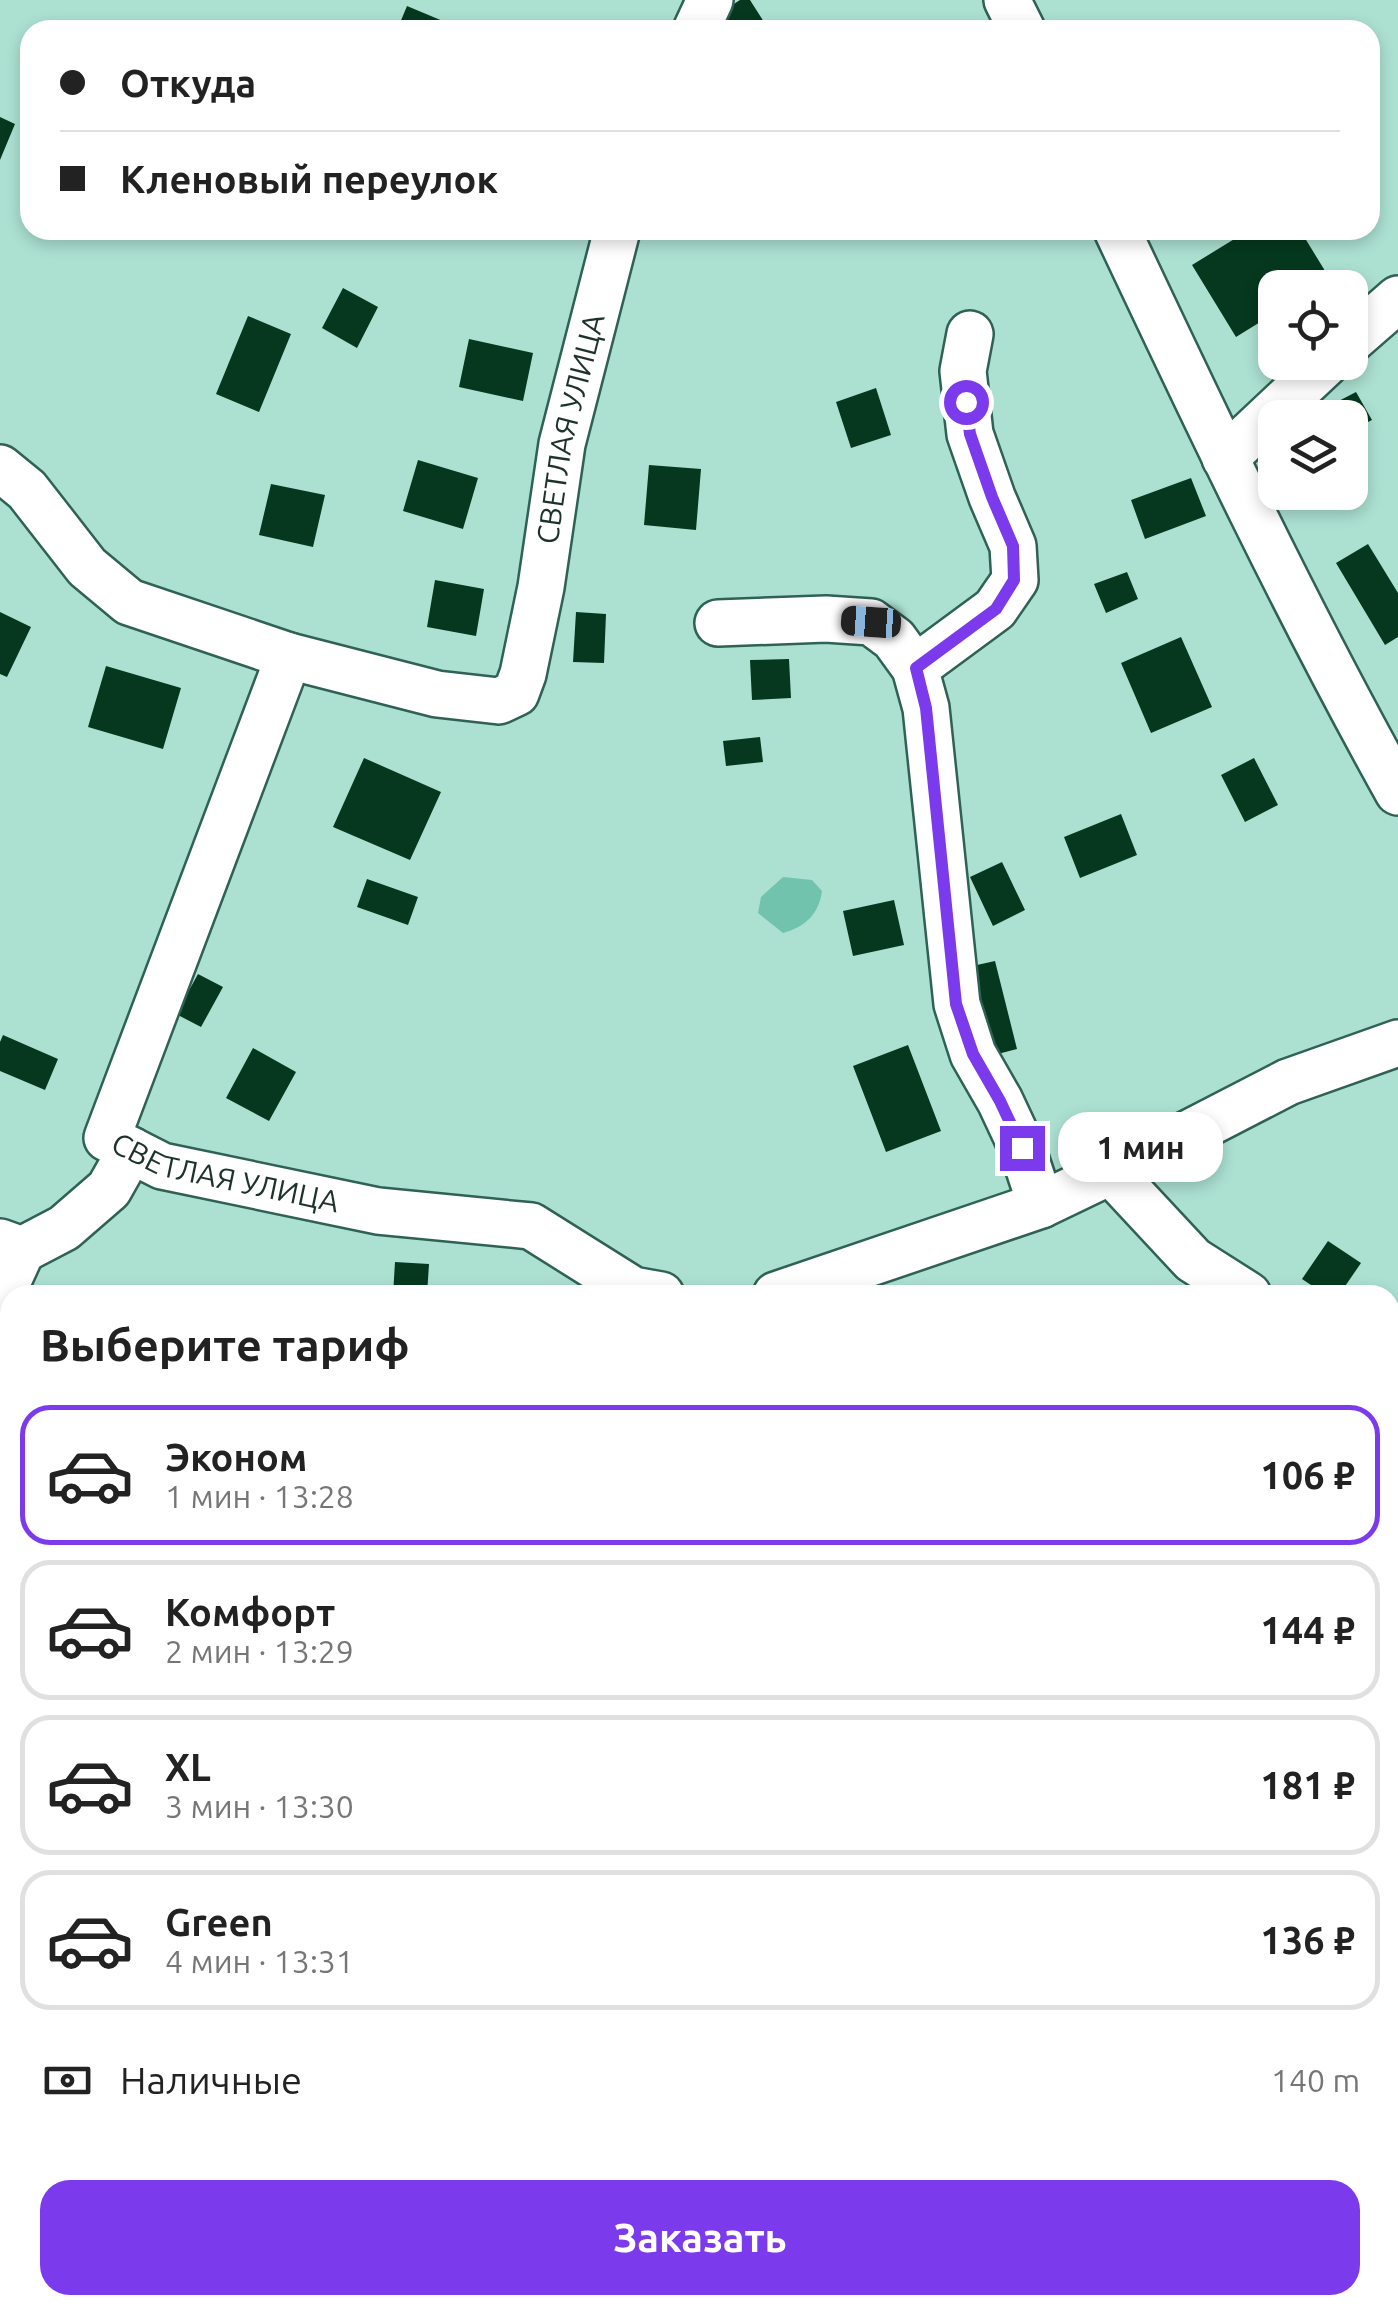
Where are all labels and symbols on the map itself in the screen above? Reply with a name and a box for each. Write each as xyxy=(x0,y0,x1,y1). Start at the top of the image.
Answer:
street label: СВЕТЛАЯ УЛИЦА xyxy=(530,309,611,546)
route start xyxy=(944,380,989,425)
car xyxy=(840,605,902,639)
callout: 1 мин xyxy=(1057,1113,1222,1183)
street label: СВЕТЛАЯ УЛИЦА xyxy=(106,1125,343,1219)
route end xyxy=(1000,1126,1045,1171)

